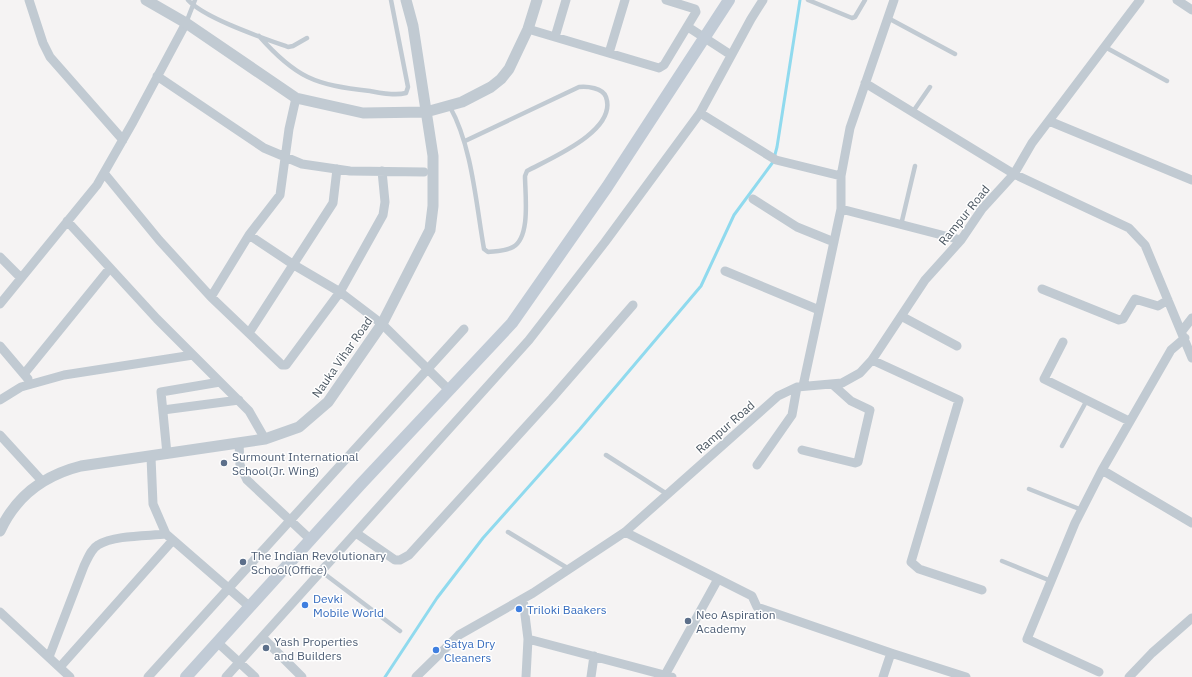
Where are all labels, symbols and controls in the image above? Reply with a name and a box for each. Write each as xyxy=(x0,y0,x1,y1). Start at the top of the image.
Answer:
street label: Rampur Road xyxy=(935,182,993,248)
street label: Nauka Vihar Road xyxy=(308,314,376,400)
street label: Rampur Road xyxy=(693,397,757,457)
place label: Surmount International School(Jr. Wing) xyxy=(232,449,358,478)
marker: Surmount International School(Jr. Wing) xyxy=(219,458,229,468)
place label: The Indian Revolutionary School(Office) xyxy=(251,548,386,577)
marker: The Indian Revolutionary School(Office) xyxy=(238,557,248,567)
place label: Devki Mobile World xyxy=(313,591,384,620)
marker: Devki Mobile World xyxy=(300,600,310,610)
place label: Triloki Baakers xyxy=(527,602,607,617)
marker: Triloki Baakers xyxy=(514,604,524,614)
place label: Neo Aspiration Academy xyxy=(696,607,776,636)
marker: Neo Aspiration Academy xyxy=(683,616,693,626)
place label: Yash Properties and Builders xyxy=(274,634,358,663)
place label: Satya Dry Cleaners xyxy=(444,636,495,665)
marker: Yash Properties and Builders xyxy=(261,643,271,653)
marker: Satya Dry Cleaners xyxy=(431,645,441,655)

